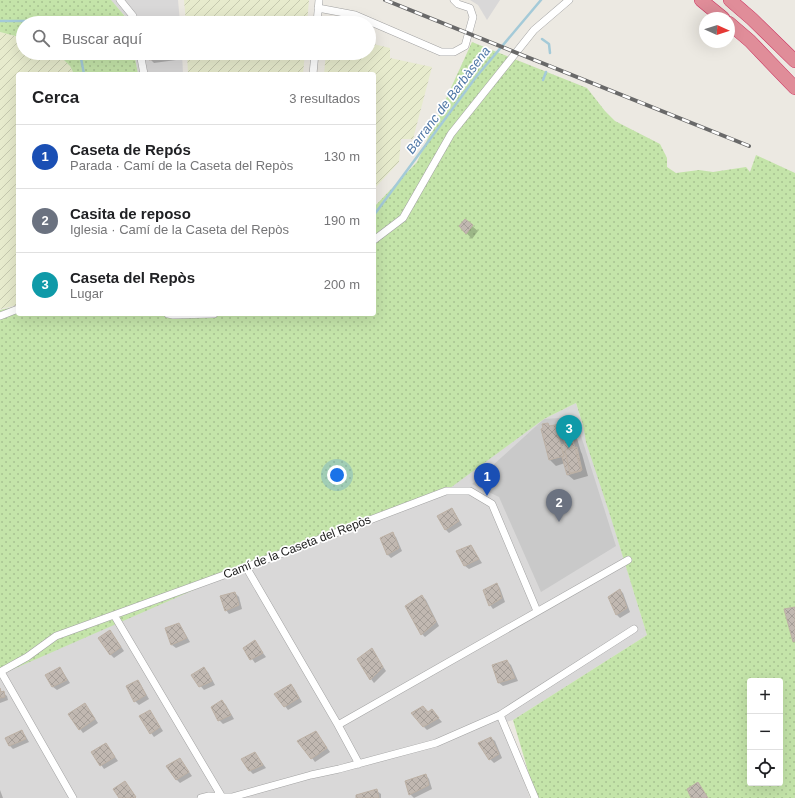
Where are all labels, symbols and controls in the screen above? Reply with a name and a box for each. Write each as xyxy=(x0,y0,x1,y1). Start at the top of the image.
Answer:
north arrow xyxy=(699,12,735,48)
search box xyxy=(16,16,376,60)
icon: search xyxy=(30,27,52,49)
text: Buscar aquí xyxy=(62,30,142,47)
water label: Barranc de Barbàsena xyxy=(403,44,493,156)
text: Cerca xyxy=(32,88,79,107)
text: 3 resultados xyxy=(289,91,360,106)
text: Caseta de Repós xyxy=(70,141,191,158)
text: 1 xyxy=(41,149,49,164)
text: 130 m xyxy=(324,149,360,164)
text: Parada · Camí de la Caseta del Repòs xyxy=(70,158,293,173)
text: Casita de reposo xyxy=(70,205,191,222)
text: 2 xyxy=(41,213,49,228)
text: 190 m xyxy=(324,213,360,228)
text: Iglesia · Camí de la Caseta del Repòs xyxy=(70,222,289,237)
text: Caseta del Repòs xyxy=(70,269,195,286)
text: 3 xyxy=(41,277,49,292)
text: 200 m xyxy=(324,277,360,292)
text: Lugar xyxy=(70,286,103,301)
pin: 3 xyxy=(556,415,582,448)
pin: 1 xyxy=(474,463,500,496)
your location xyxy=(327,465,347,485)
pin: 2 xyxy=(546,489,572,522)
street label: Camí de la Caseta del Repòs xyxy=(221,512,373,582)
map controls xyxy=(747,678,783,786)
button: + xyxy=(747,678,783,714)
button: − xyxy=(747,714,783,750)
button: locate xyxy=(747,750,783,786)

